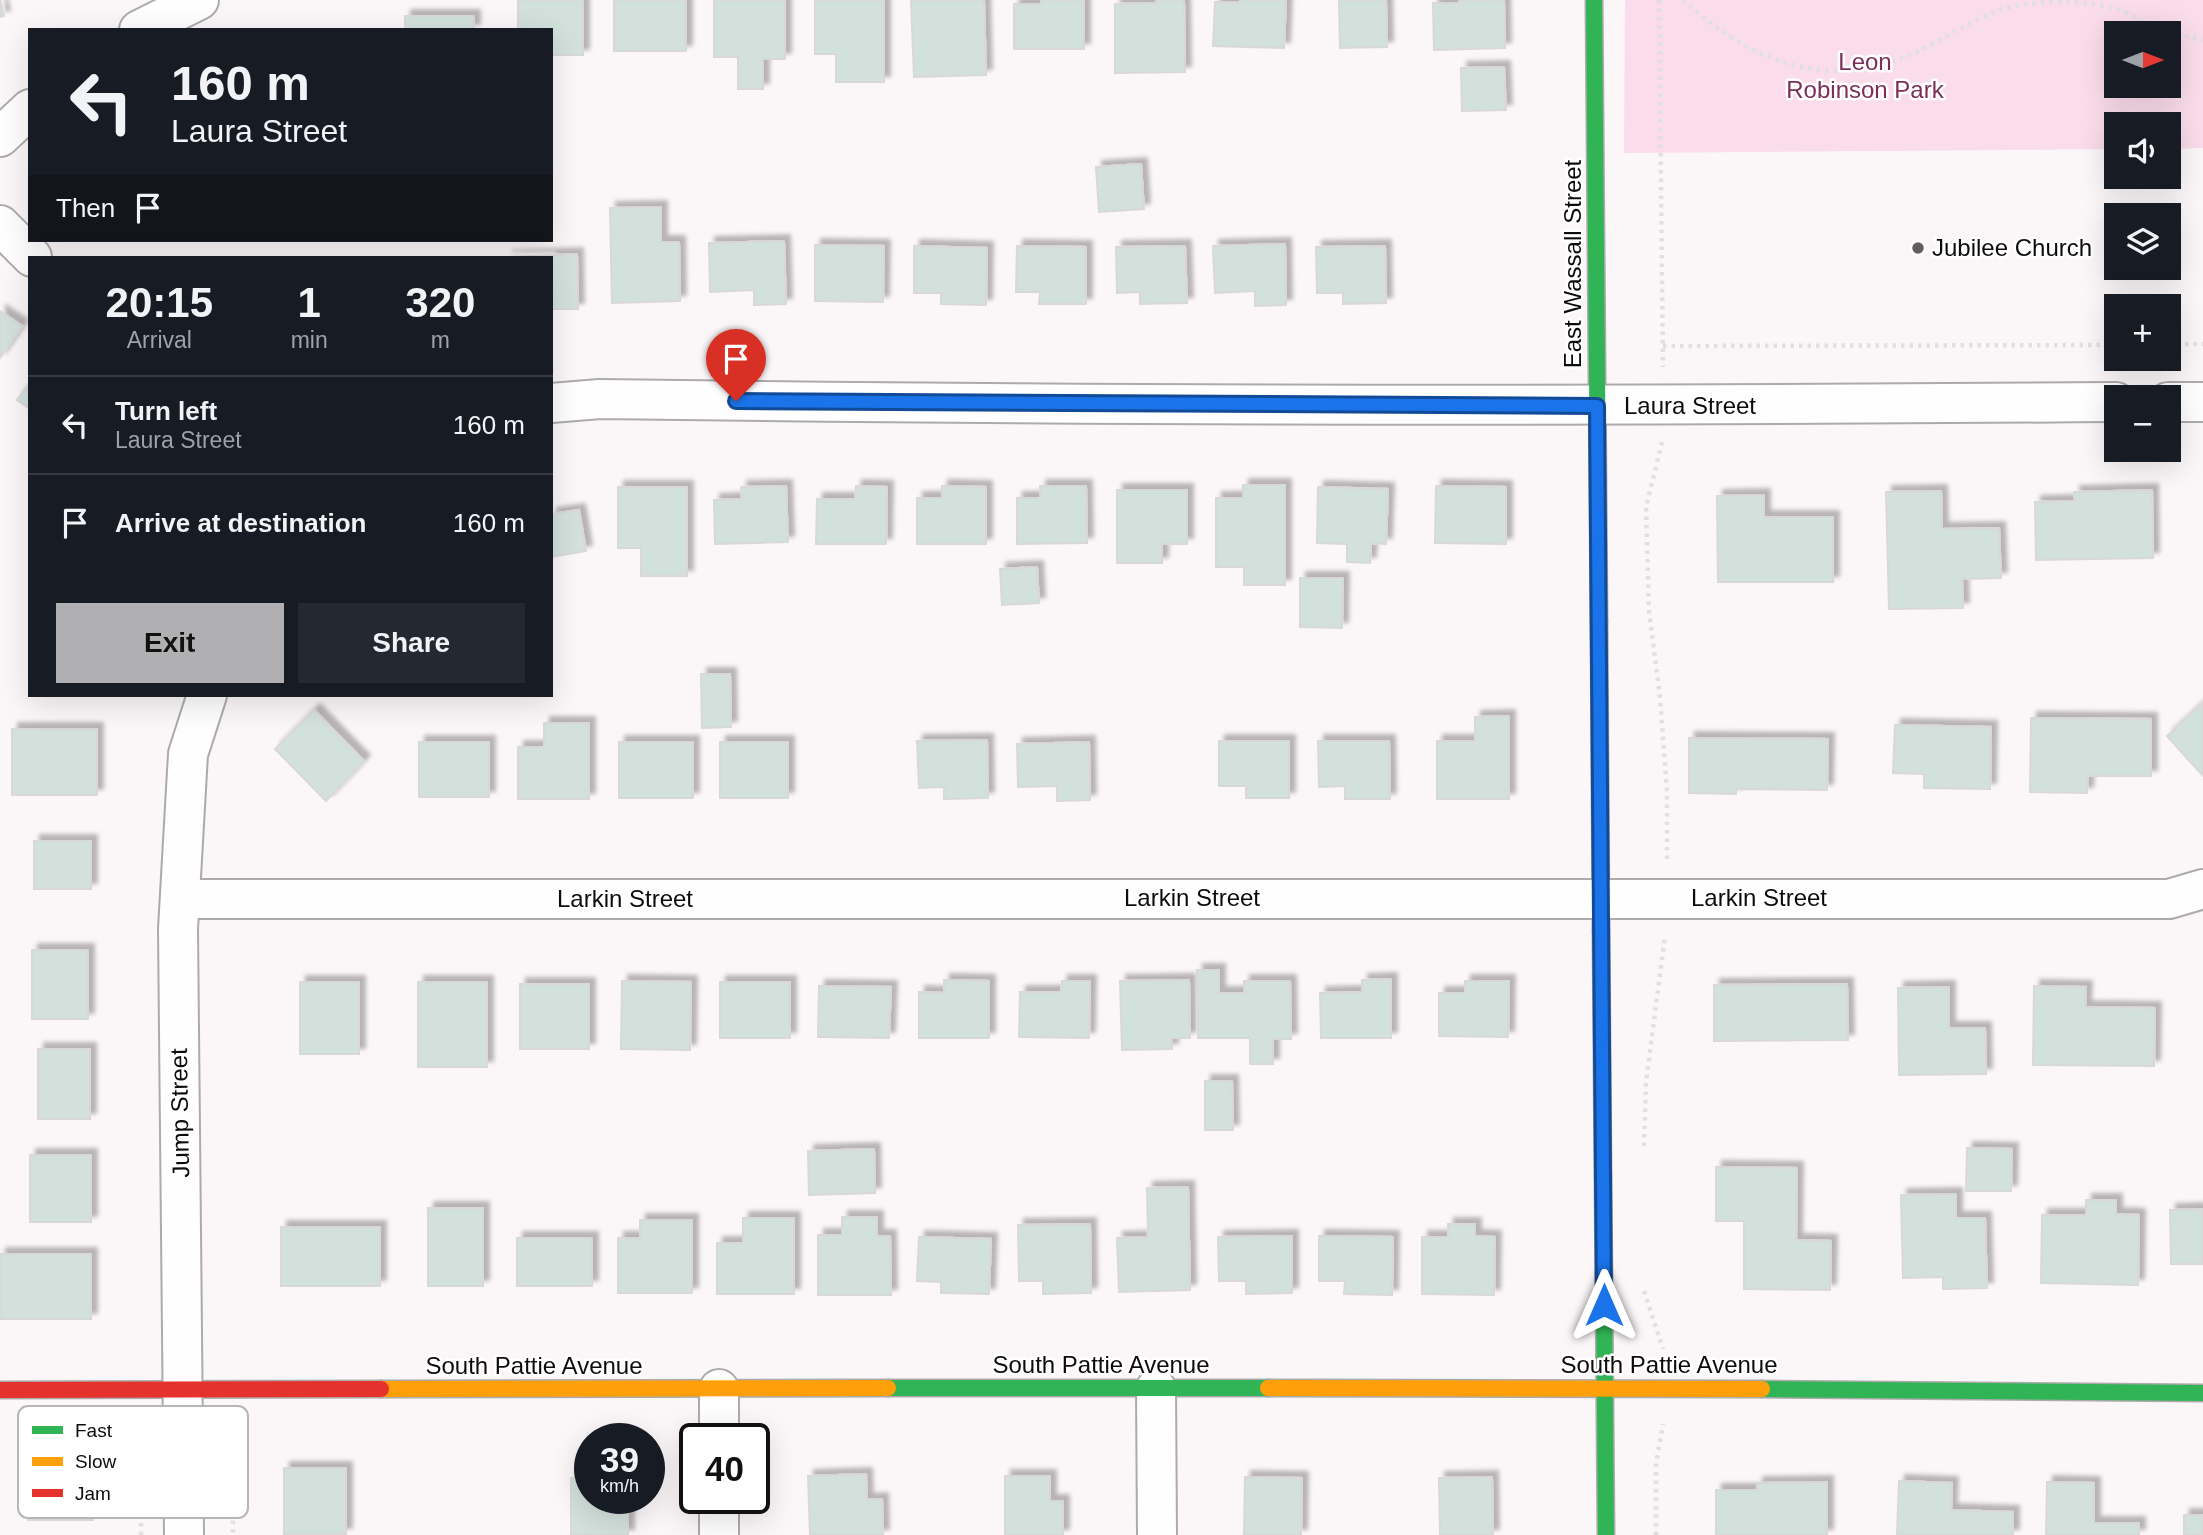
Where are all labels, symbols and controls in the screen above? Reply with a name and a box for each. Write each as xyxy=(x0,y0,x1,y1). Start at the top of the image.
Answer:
north arrow xyxy=(2104,21,2180,98)
map controls xyxy=(2104,21,2181,462)
park label: Leon Robinson Park xyxy=(1786,48,1945,103)
icon: left xyxy=(56,56,147,147)
text: 160 m xyxy=(171,56,310,110)
button: sound xyxy=(2104,112,2181,189)
text: Laura Street xyxy=(171,113,347,149)
street label: East Wassall Street xyxy=(1559,159,1586,368)
icon: arrive xyxy=(129,189,167,227)
text: Then xyxy=(56,193,115,223)
button: layers xyxy=(2104,203,2181,280)
place label: Jubilee Church xyxy=(1932,234,2092,261)
marker: Jubilee Church xyxy=(1910,240,1926,256)
text: 20:15 xyxy=(106,279,213,326)
text: 1 xyxy=(297,279,321,326)
text: 320 xyxy=(405,279,475,326)
button: + xyxy=(2104,294,2181,371)
text: Arrival xyxy=(127,327,192,353)
text: min xyxy=(291,327,328,353)
text: m xyxy=(431,327,450,353)
pin xyxy=(706,329,766,401)
icon: arrive xyxy=(717,340,755,378)
button: − xyxy=(2104,385,2181,462)
street label: Laura Street xyxy=(1624,392,1756,419)
text: Turn left xyxy=(115,396,217,426)
icon: left xyxy=(56,406,94,444)
text: 160 m xyxy=(453,410,525,440)
text: Laura Street xyxy=(115,427,242,453)
icon: arrive xyxy=(56,504,94,542)
text: Arrive at destination xyxy=(115,508,366,538)
text: 160 m xyxy=(453,508,525,538)
button: Exit xyxy=(56,603,284,683)
button: Share xyxy=(298,603,525,683)
street label: Larkin Street xyxy=(1124,884,1260,911)
street label: Larkin Street xyxy=(1691,884,1827,911)
street label: Larkin Street xyxy=(557,885,693,912)
street label: Jump Street xyxy=(165,1048,194,1178)
position arrow xyxy=(1567,1268,1641,1342)
street label: South Pattie Avenue xyxy=(992,1351,1210,1378)
street label: South Pattie Avenue xyxy=(1560,1351,1778,1378)
street label: South Pattie Avenue xyxy=(425,1352,643,1379)
legend xyxy=(18,1406,248,1518)
text: Fast xyxy=(75,1420,113,1441)
speed limit sign: 40 xyxy=(679,1423,770,1514)
text: 39 xyxy=(600,1440,639,1479)
text: Slow xyxy=(75,1451,116,1472)
text: km/h xyxy=(600,1476,639,1496)
text: Jam xyxy=(75,1483,111,1504)

